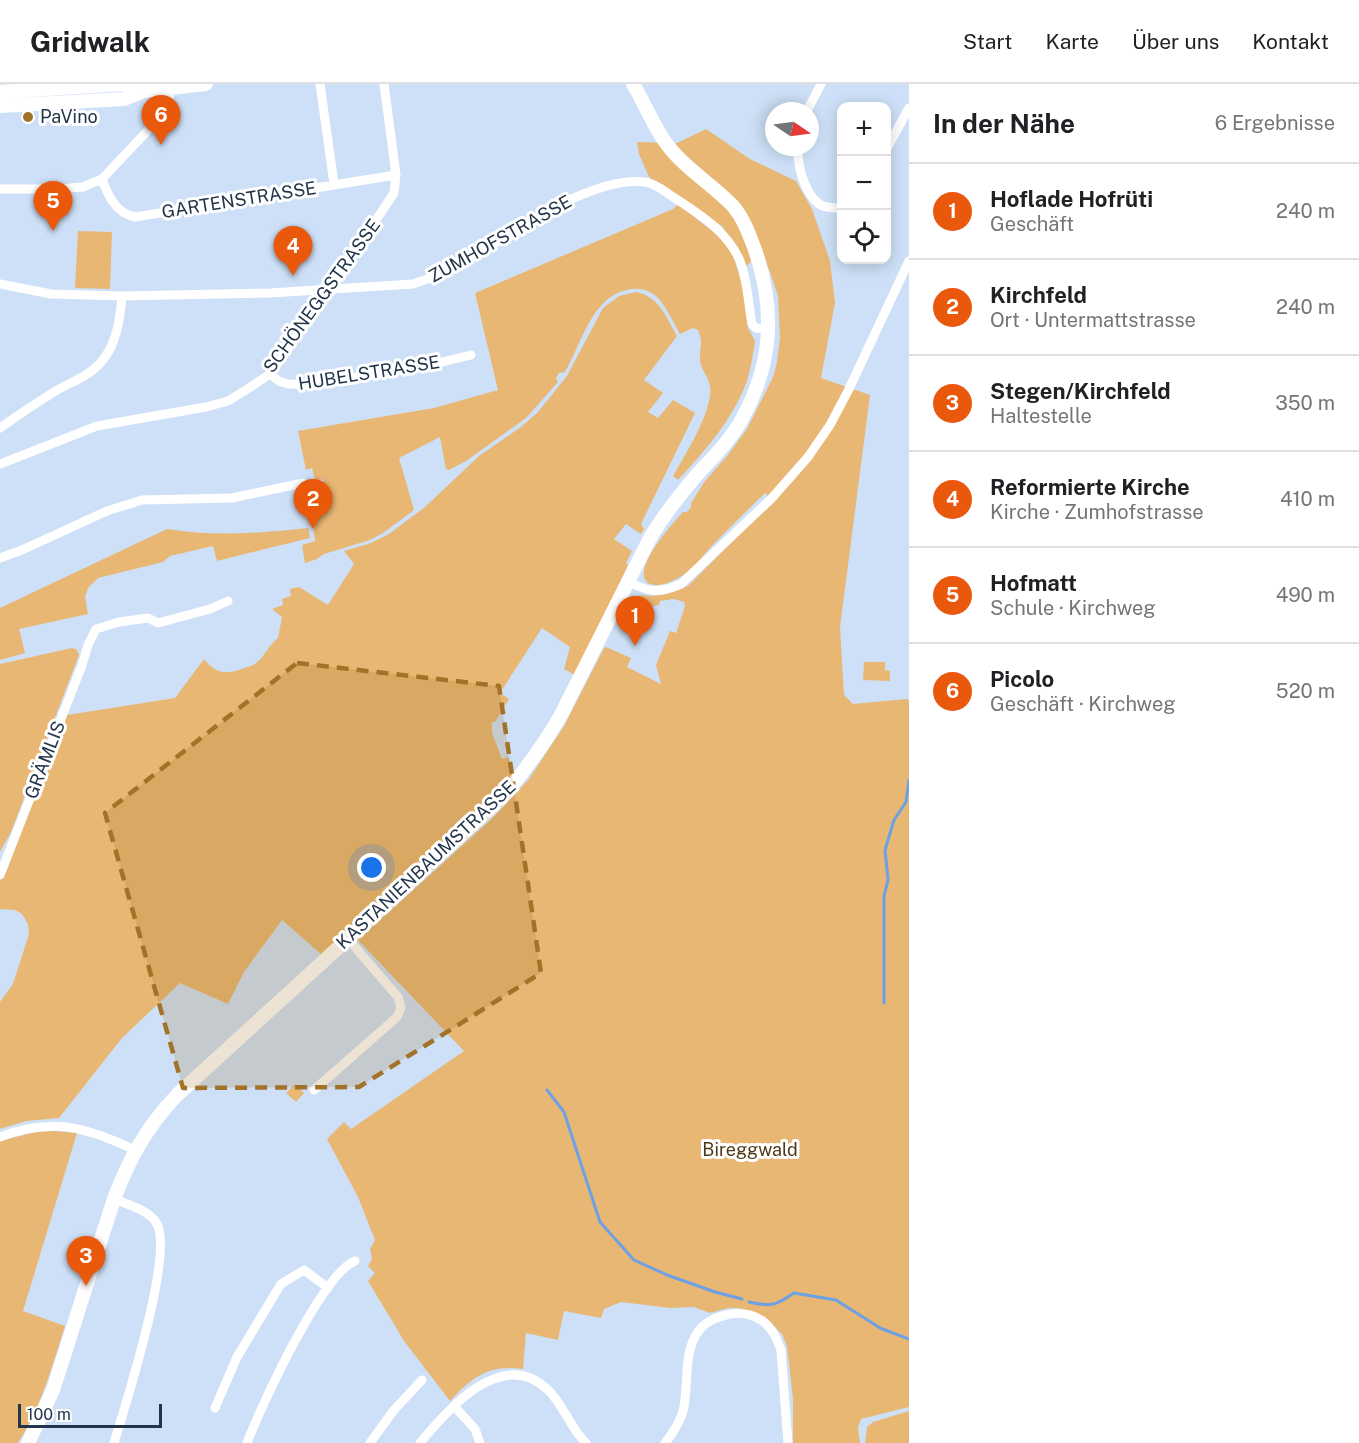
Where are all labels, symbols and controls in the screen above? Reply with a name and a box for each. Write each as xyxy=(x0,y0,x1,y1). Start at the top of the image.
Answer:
text: Gridwalk xyxy=(30,25,150,58)
text: Start xyxy=(963,29,1012,54)
text: Karte xyxy=(1045,29,1099,54)
text: Über uns xyxy=(1132,29,1219,54)
text: Kontakt xyxy=(1252,29,1329,54)
pin: 6 xyxy=(142,95,180,145)
north arrow xyxy=(765,102,819,156)
map controls xyxy=(837,102,891,264)
button: + xyxy=(837,102,891,156)
place label: PaVino xyxy=(40,106,98,127)
text: In der Nähe xyxy=(933,108,1075,139)
marker: PaVino xyxy=(21,110,35,124)
text: 6 Ergebnisse xyxy=(1215,111,1335,135)
button: − xyxy=(837,156,891,210)
street label: GARTENSTRASSE xyxy=(160,177,318,222)
pin: 5 xyxy=(34,182,72,231)
text: Hoflade Hofrüti xyxy=(990,186,1153,212)
street label: ZUMHOFSTRASSE xyxy=(425,191,575,287)
text: 1 xyxy=(948,199,957,223)
text: 240 m xyxy=(1276,199,1335,223)
button: locate xyxy=(837,210,891,264)
text: Geschäft xyxy=(990,212,1074,236)
street label: SCHÖNEGGSTRASSE xyxy=(258,214,384,377)
pin: 4 xyxy=(274,226,312,276)
text: Kirchfeld xyxy=(990,282,1087,308)
text: 2 xyxy=(946,295,959,319)
text: 240 m xyxy=(1276,295,1335,319)
text: Ort · Untermattstrasse xyxy=(990,308,1196,332)
street label: HUBELSTRASSE xyxy=(297,351,441,394)
text: Stegen/Kirchfeld xyxy=(990,378,1171,404)
text: 3 xyxy=(946,391,959,415)
text: 350 m xyxy=(1275,391,1335,415)
text: Haltestelle xyxy=(990,404,1092,428)
text: Reformierte Kirche xyxy=(990,474,1190,500)
pin: 2 xyxy=(294,480,332,529)
text: 4 xyxy=(946,487,959,511)
text: 410 m xyxy=(1280,487,1335,511)
text: Kirche · Zumhofstrasse xyxy=(990,500,1204,524)
text: Hofmatt xyxy=(990,570,1077,596)
text: 5 xyxy=(946,583,959,607)
text: 490 m xyxy=(1276,583,1335,607)
pin: 1 xyxy=(616,596,654,646)
text: Schule · Kirchweg xyxy=(990,596,1156,620)
text: Picolo xyxy=(990,666,1054,692)
text: 6 xyxy=(946,679,959,703)
text: 520 m xyxy=(1276,679,1335,703)
text: Geschäft · Kirchweg xyxy=(990,692,1176,716)
street label: GRÄMLIS xyxy=(19,718,69,802)
street label: KASTANIENBAUMSTRASSE xyxy=(332,776,520,953)
your location xyxy=(357,853,386,882)
park label: Bireggwald xyxy=(702,1139,798,1160)
pin: 3 xyxy=(66,1236,106,1286)
scale bar xyxy=(18,1401,162,1428)
text: 100 m xyxy=(27,1405,71,1424)

